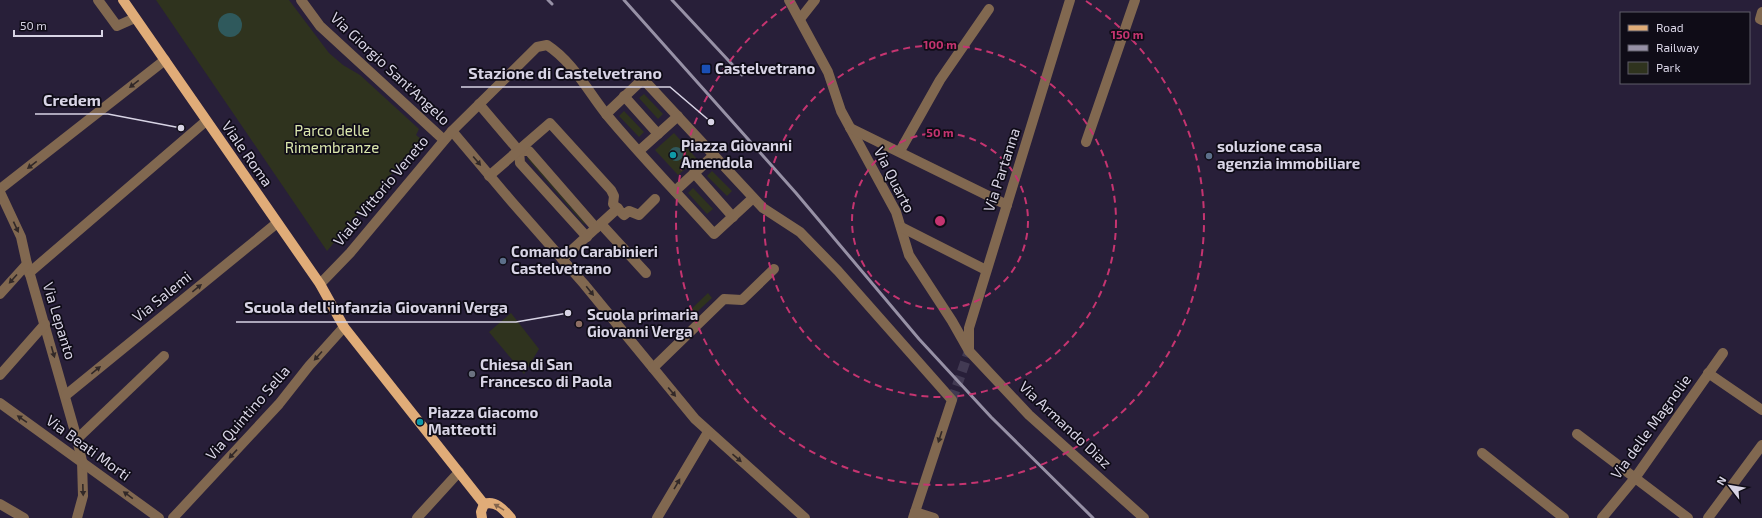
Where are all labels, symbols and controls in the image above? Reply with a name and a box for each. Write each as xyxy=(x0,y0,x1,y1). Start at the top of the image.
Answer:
street label: Via Giorgio Sant'Angelo xyxy=(327,8,454,128)
scale bar xyxy=(14,12,102,38)
legend xyxy=(1620,12,1750,84)
text: 50 m xyxy=(20,18,47,32)
text: Road xyxy=(1656,20,1684,34)
text: 150 m xyxy=(1111,27,1143,41)
text: 100 m xyxy=(923,37,957,51)
text: Railway xyxy=(1656,40,1700,54)
callout: Stazione di Castelvetrano xyxy=(461,59,670,87)
place label: Castelvetrano xyxy=(715,59,815,77)
text: Park xyxy=(1656,60,1681,74)
text: Stazione di Castelvetrano xyxy=(468,63,662,82)
marker: Castelvetrano xyxy=(700,63,712,75)
one-way arrow xyxy=(129,80,140,89)
callout: Credem xyxy=(35,86,108,114)
text: Credem xyxy=(43,90,101,109)
street label: Viale Roma xyxy=(219,117,277,190)
park label: Parco delle Rimembranze xyxy=(285,121,379,156)
text: 50 m xyxy=(926,125,954,139)
street label: Via Partanna xyxy=(979,125,1023,214)
street label: Viale Vittorio Veneto xyxy=(329,132,432,249)
place label: Piazza Giovanni Amendola xyxy=(681,136,792,171)
place label: soluzione casa agenzia immobiliare xyxy=(1217,137,1360,172)
street label: Via Quarto xyxy=(870,144,919,216)
marker: Piazza Giovanni Amendola xyxy=(668,150,678,160)
marker: soluzione casa agenzia immobiliare xyxy=(1204,151,1214,161)
one-way arrow xyxy=(473,156,482,166)
one-way arrow xyxy=(26,160,37,169)
centre of rings xyxy=(933,214,947,228)
one-way arrow xyxy=(13,222,19,233)
place label: Comando Carabinieri Castelvetrano xyxy=(511,242,658,277)
marker: Comando Carabinieri Castelvetrano xyxy=(498,256,508,266)
street label: Via Salemi xyxy=(128,267,194,325)
one-way arrow xyxy=(9,274,18,284)
street label: Via Lepanto xyxy=(40,280,80,362)
one-way arrow xyxy=(191,284,202,293)
one-way arrow xyxy=(585,285,594,296)
callout: Scuola dell'infanzia Giovanni Verga xyxy=(236,294,516,322)
text: Scuola dell'infanzia Giovanni Verga xyxy=(244,297,508,316)
place label: Scuola primaria Giovanni Verga xyxy=(587,305,698,340)
marker: Scuola primaria Giovanni Verga xyxy=(574,319,584,329)
one-way arrow xyxy=(50,346,56,358)
one-way arrow xyxy=(313,351,323,361)
place label: Chiesa di San Francesco di Paola xyxy=(480,355,612,390)
street label: Via Quintino Sella xyxy=(201,361,294,464)
one-way arrow xyxy=(90,366,101,375)
marker: Chiesa di San Francesco di Paola xyxy=(467,369,477,379)
street label: Via delle Magnolie xyxy=(1606,371,1694,482)
street label: Via Armando Diaz xyxy=(1016,377,1116,472)
one-way arrow xyxy=(667,386,676,397)
place label: Piazza Giacomo Matteotti xyxy=(428,403,539,438)
street label: Via Beati Morti xyxy=(43,411,134,484)
one-way arrow xyxy=(17,415,28,423)
marker: Piazza Giacomo Matteotti xyxy=(415,417,425,427)
one-way arrow xyxy=(937,431,943,443)
one-way arrow xyxy=(228,449,238,459)
one-way arrow xyxy=(732,453,742,462)
north arrow xyxy=(1710,466,1750,506)
text: N xyxy=(1713,474,1729,487)
one-way arrow xyxy=(674,478,681,490)
one-way arrow xyxy=(80,484,86,497)
one-way arrow xyxy=(122,491,133,499)
one-way arrow xyxy=(493,504,505,511)

